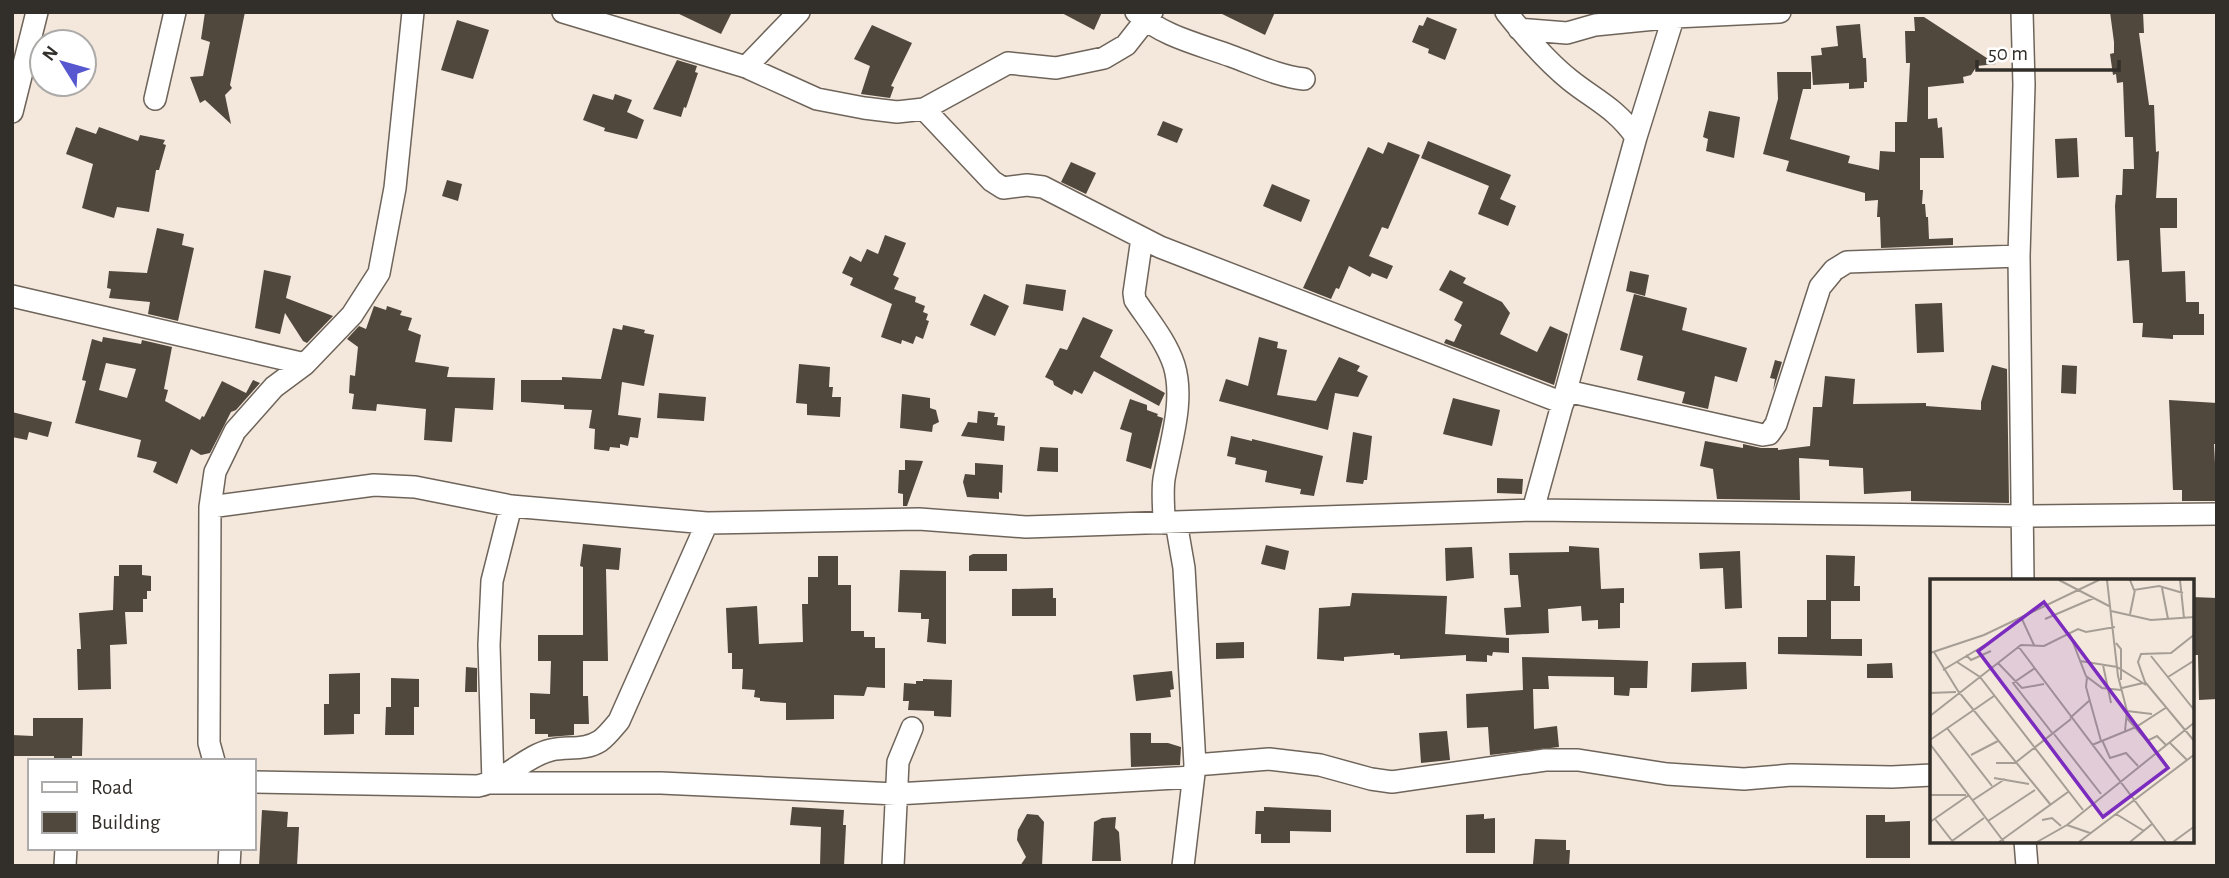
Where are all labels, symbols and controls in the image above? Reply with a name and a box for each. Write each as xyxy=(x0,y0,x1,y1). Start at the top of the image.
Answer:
north arrow xyxy=(28,28,98,98)
scale bar xyxy=(1977,28,2119,72)
text: N xyxy=(39,43,62,65)
text: 50 m xyxy=(1988,43,2028,64)
inset map xyxy=(1930,579,2194,843)
legend xyxy=(28,759,256,850)
text: Road xyxy=(91,777,133,798)
text: Building xyxy=(91,812,161,833)

